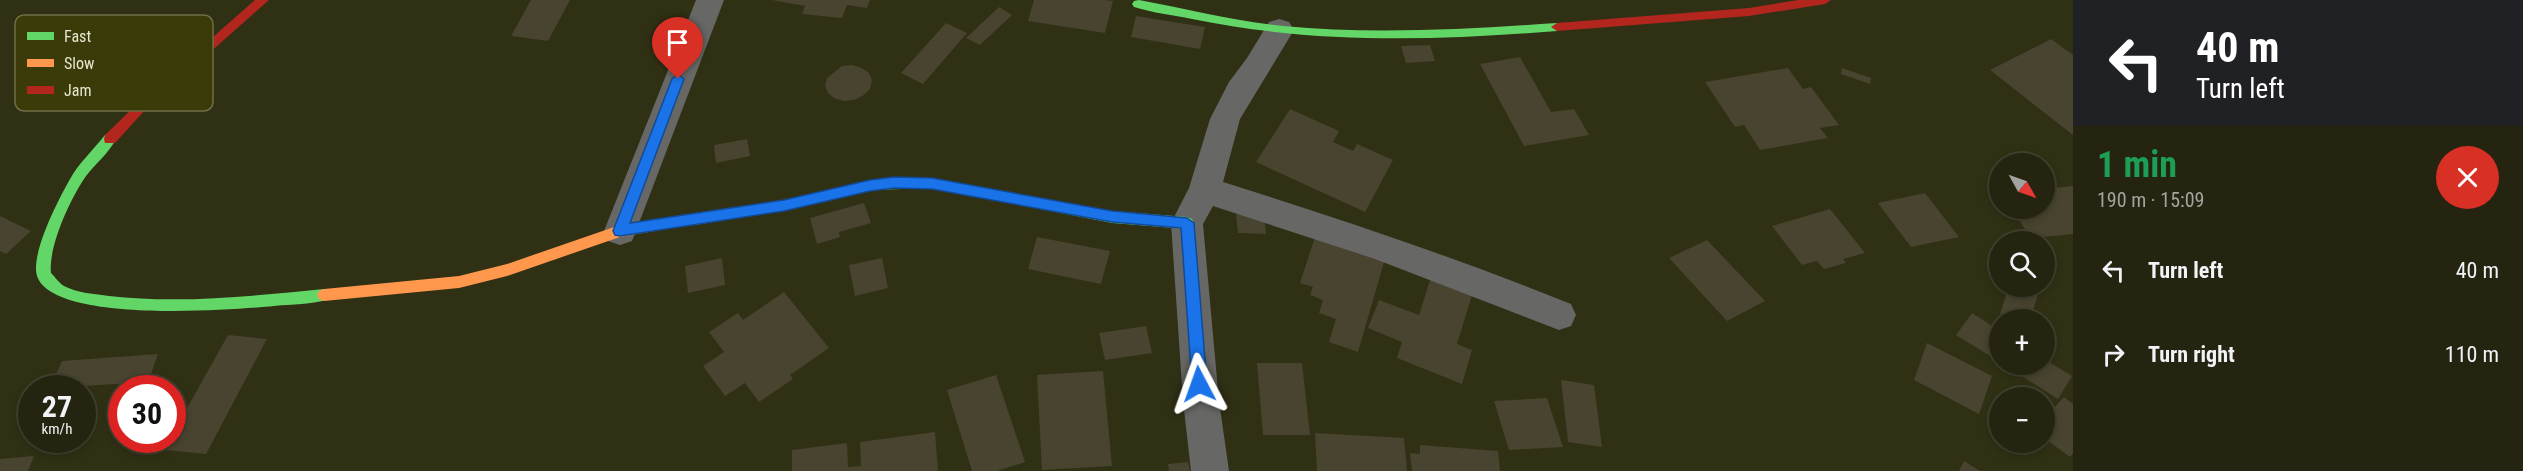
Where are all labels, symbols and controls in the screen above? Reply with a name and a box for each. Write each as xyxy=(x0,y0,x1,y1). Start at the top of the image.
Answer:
legend xyxy=(15,15,213,111)
pin xyxy=(652,17,703,79)
text: 40 m xyxy=(2196,23,2279,72)
icon: left xyxy=(2097,24,2175,102)
icon: arrive xyxy=(661,26,694,59)
text: Fast xyxy=(64,27,91,46)
text: Slow xyxy=(64,54,94,73)
text: Turn left xyxy=(2196,73,2285,105)
text: Jam xyxy=(64,81,91,100)
text: 1 min xyxy=(2097,144,2177,186)
button: close xyxy=(2436,146,2499,209)
north arrow xyxy=(1989,153,2055,219)
map controls xyxy=(1989,153,2055,453)
text: 190 m · 15:09 xyxy=(2097,188,2204,212)
button: search xyxy=(1989,231,2055,297)
icon: left xyxy=(2097,254,2130,287)
text: Turn left xyxy=(2148,258,2223,283)
text: 40 m xyxy=(2456,258,2499,283)
button: + xyxy=(1989,309,2055,375)
icon: right xyxy=(2097,338,2130,371)
text: Turn right xyxy=(2148,342,2235,367)
text: 110 m xyxy=(2445,342,2499,367)
position arrow xyxy=(1167,352,1231,416)
speed limit sign: 30 xyxy=(108,375,186,453)
button: − xyxy=(1989,387,2055,453)
text: 27 xyxy=(42,389,72,424)
text: km/h xyxy=(42,420,72,438)

